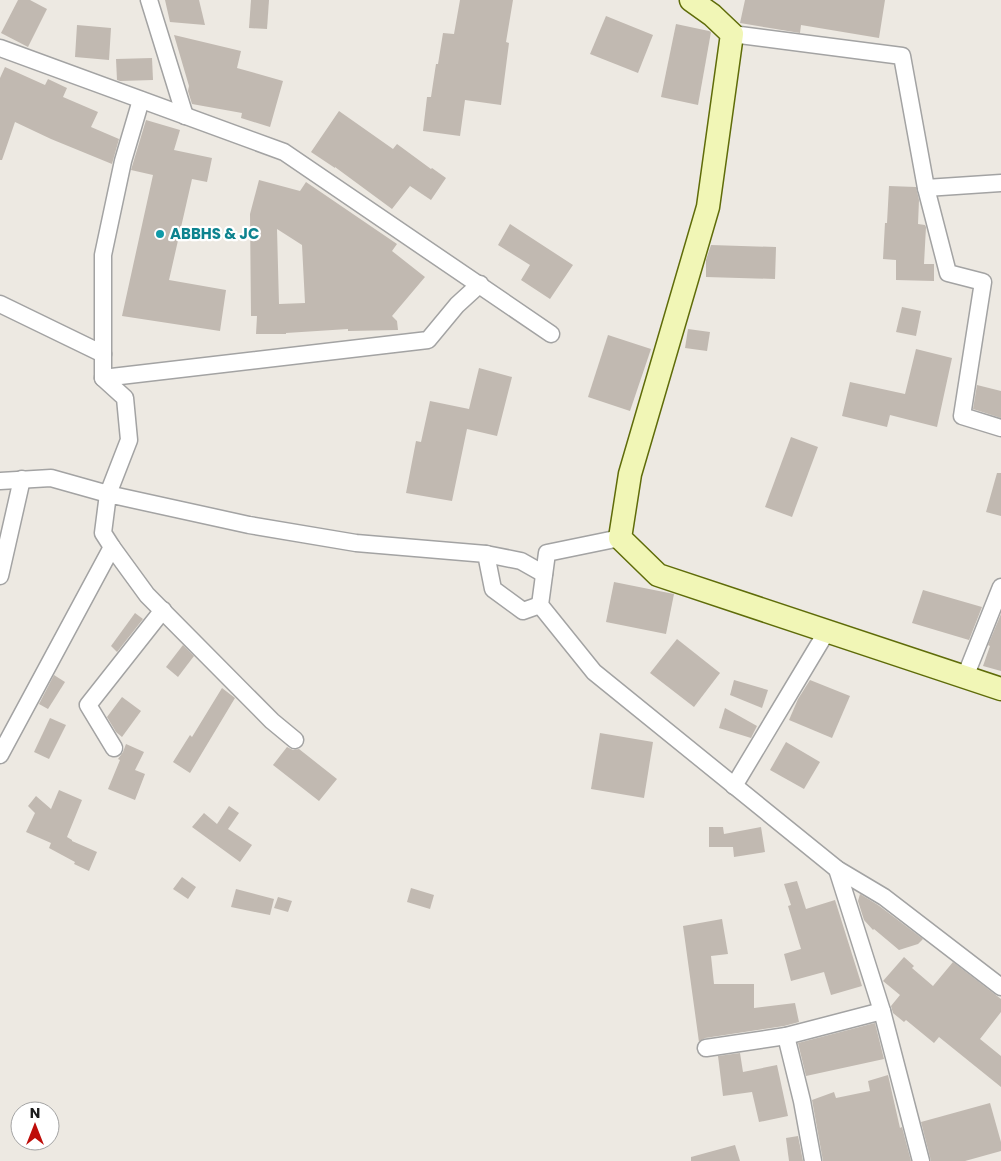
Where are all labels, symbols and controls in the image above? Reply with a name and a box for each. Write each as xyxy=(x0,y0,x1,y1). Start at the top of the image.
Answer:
place label: ABBHS & JC xyxy=(170,223,259,244)
marker: ABBHS & JC xyxy=(154,228,166,240)
north arrow xyxy=(10,1101,60,1151)
text: N xyxy=(30,1103,40,1123)

